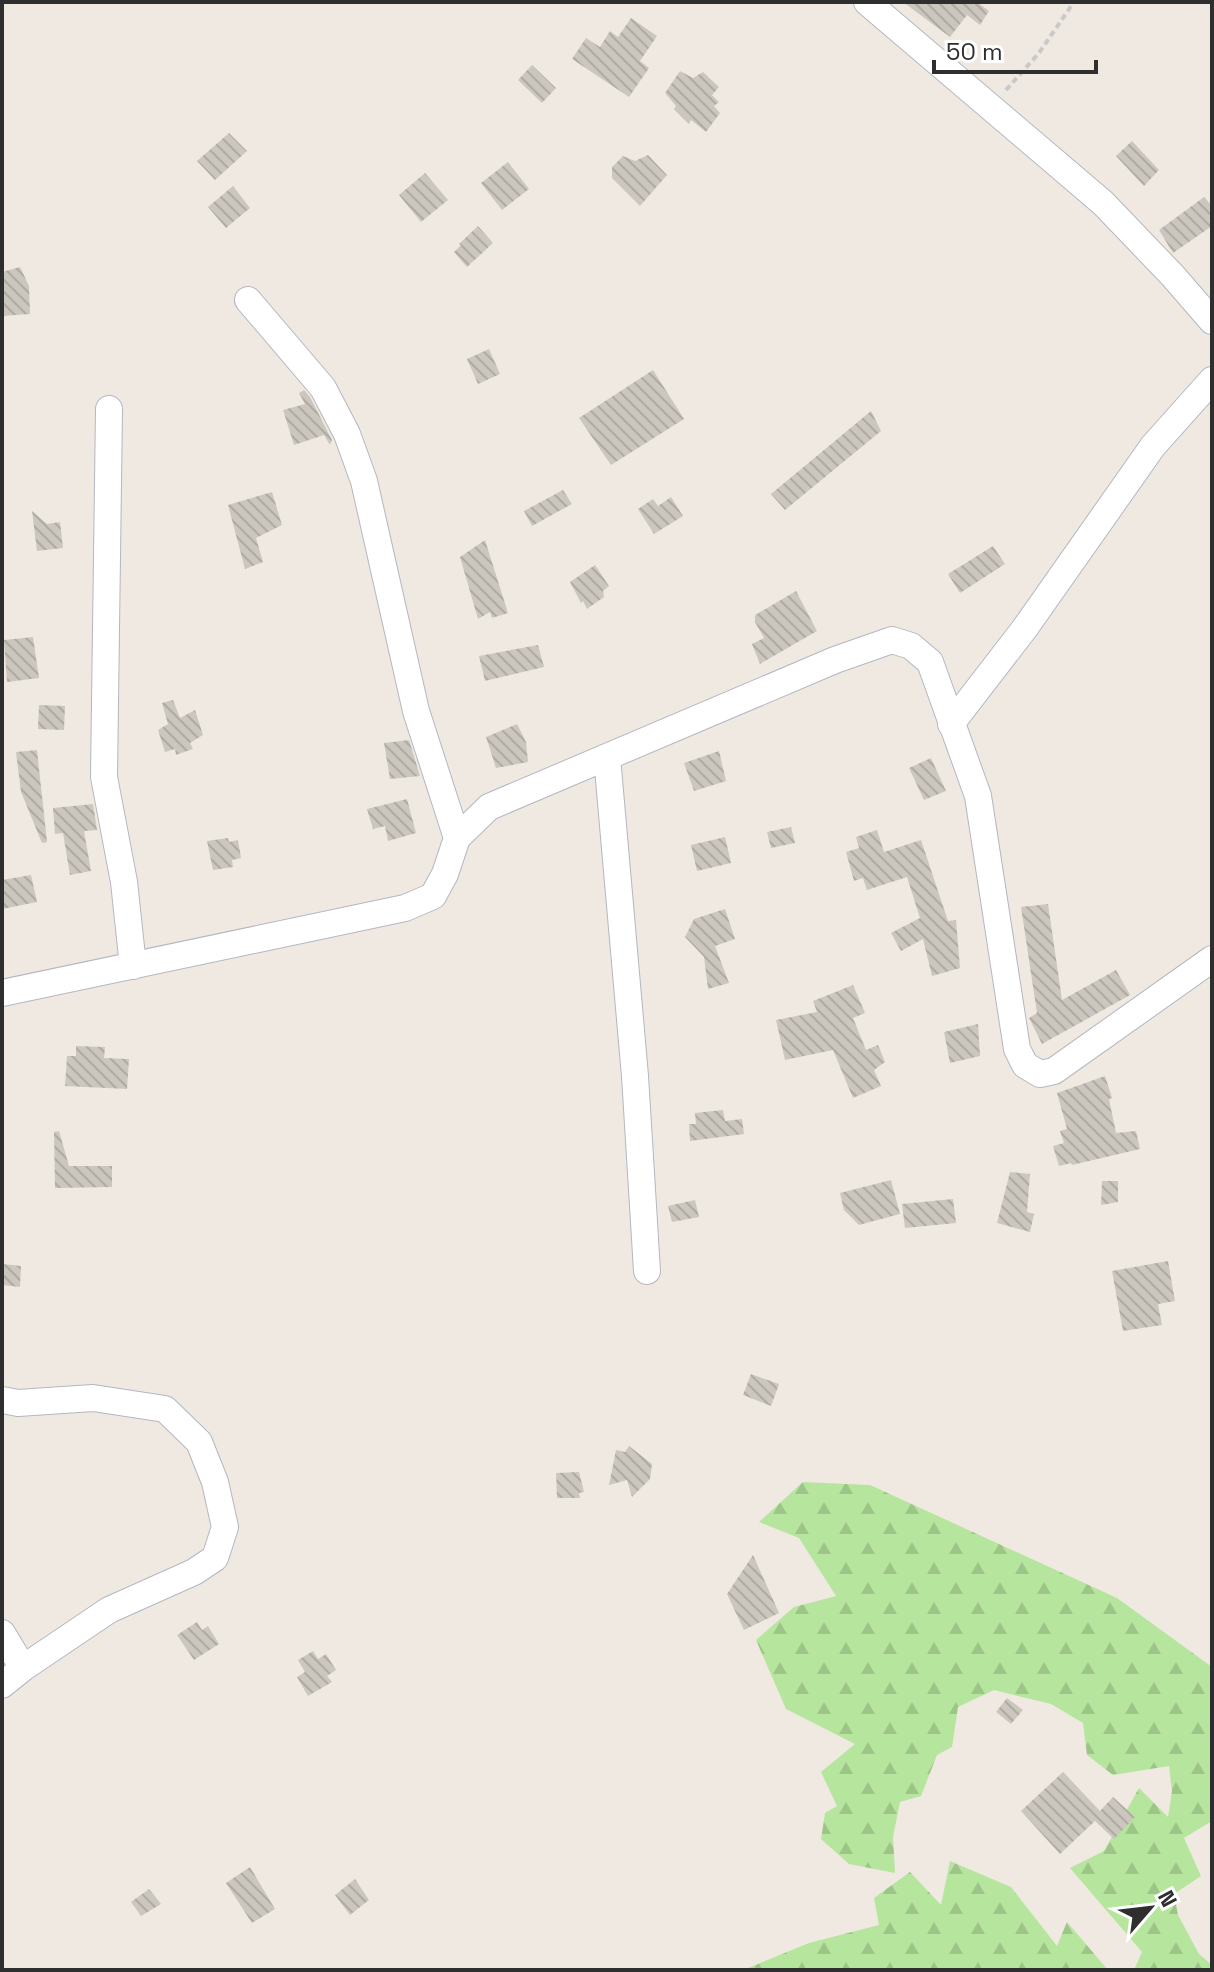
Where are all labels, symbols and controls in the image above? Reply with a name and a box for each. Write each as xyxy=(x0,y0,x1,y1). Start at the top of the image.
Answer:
scale bar xyxy=(934,24,1096,74)
text: 50 m xyxy=(946,36,1003,67)
north arrow xyxy=(1110,1868,1190,1948)
text: N xyxy=(1152,1886,1183,1912)

